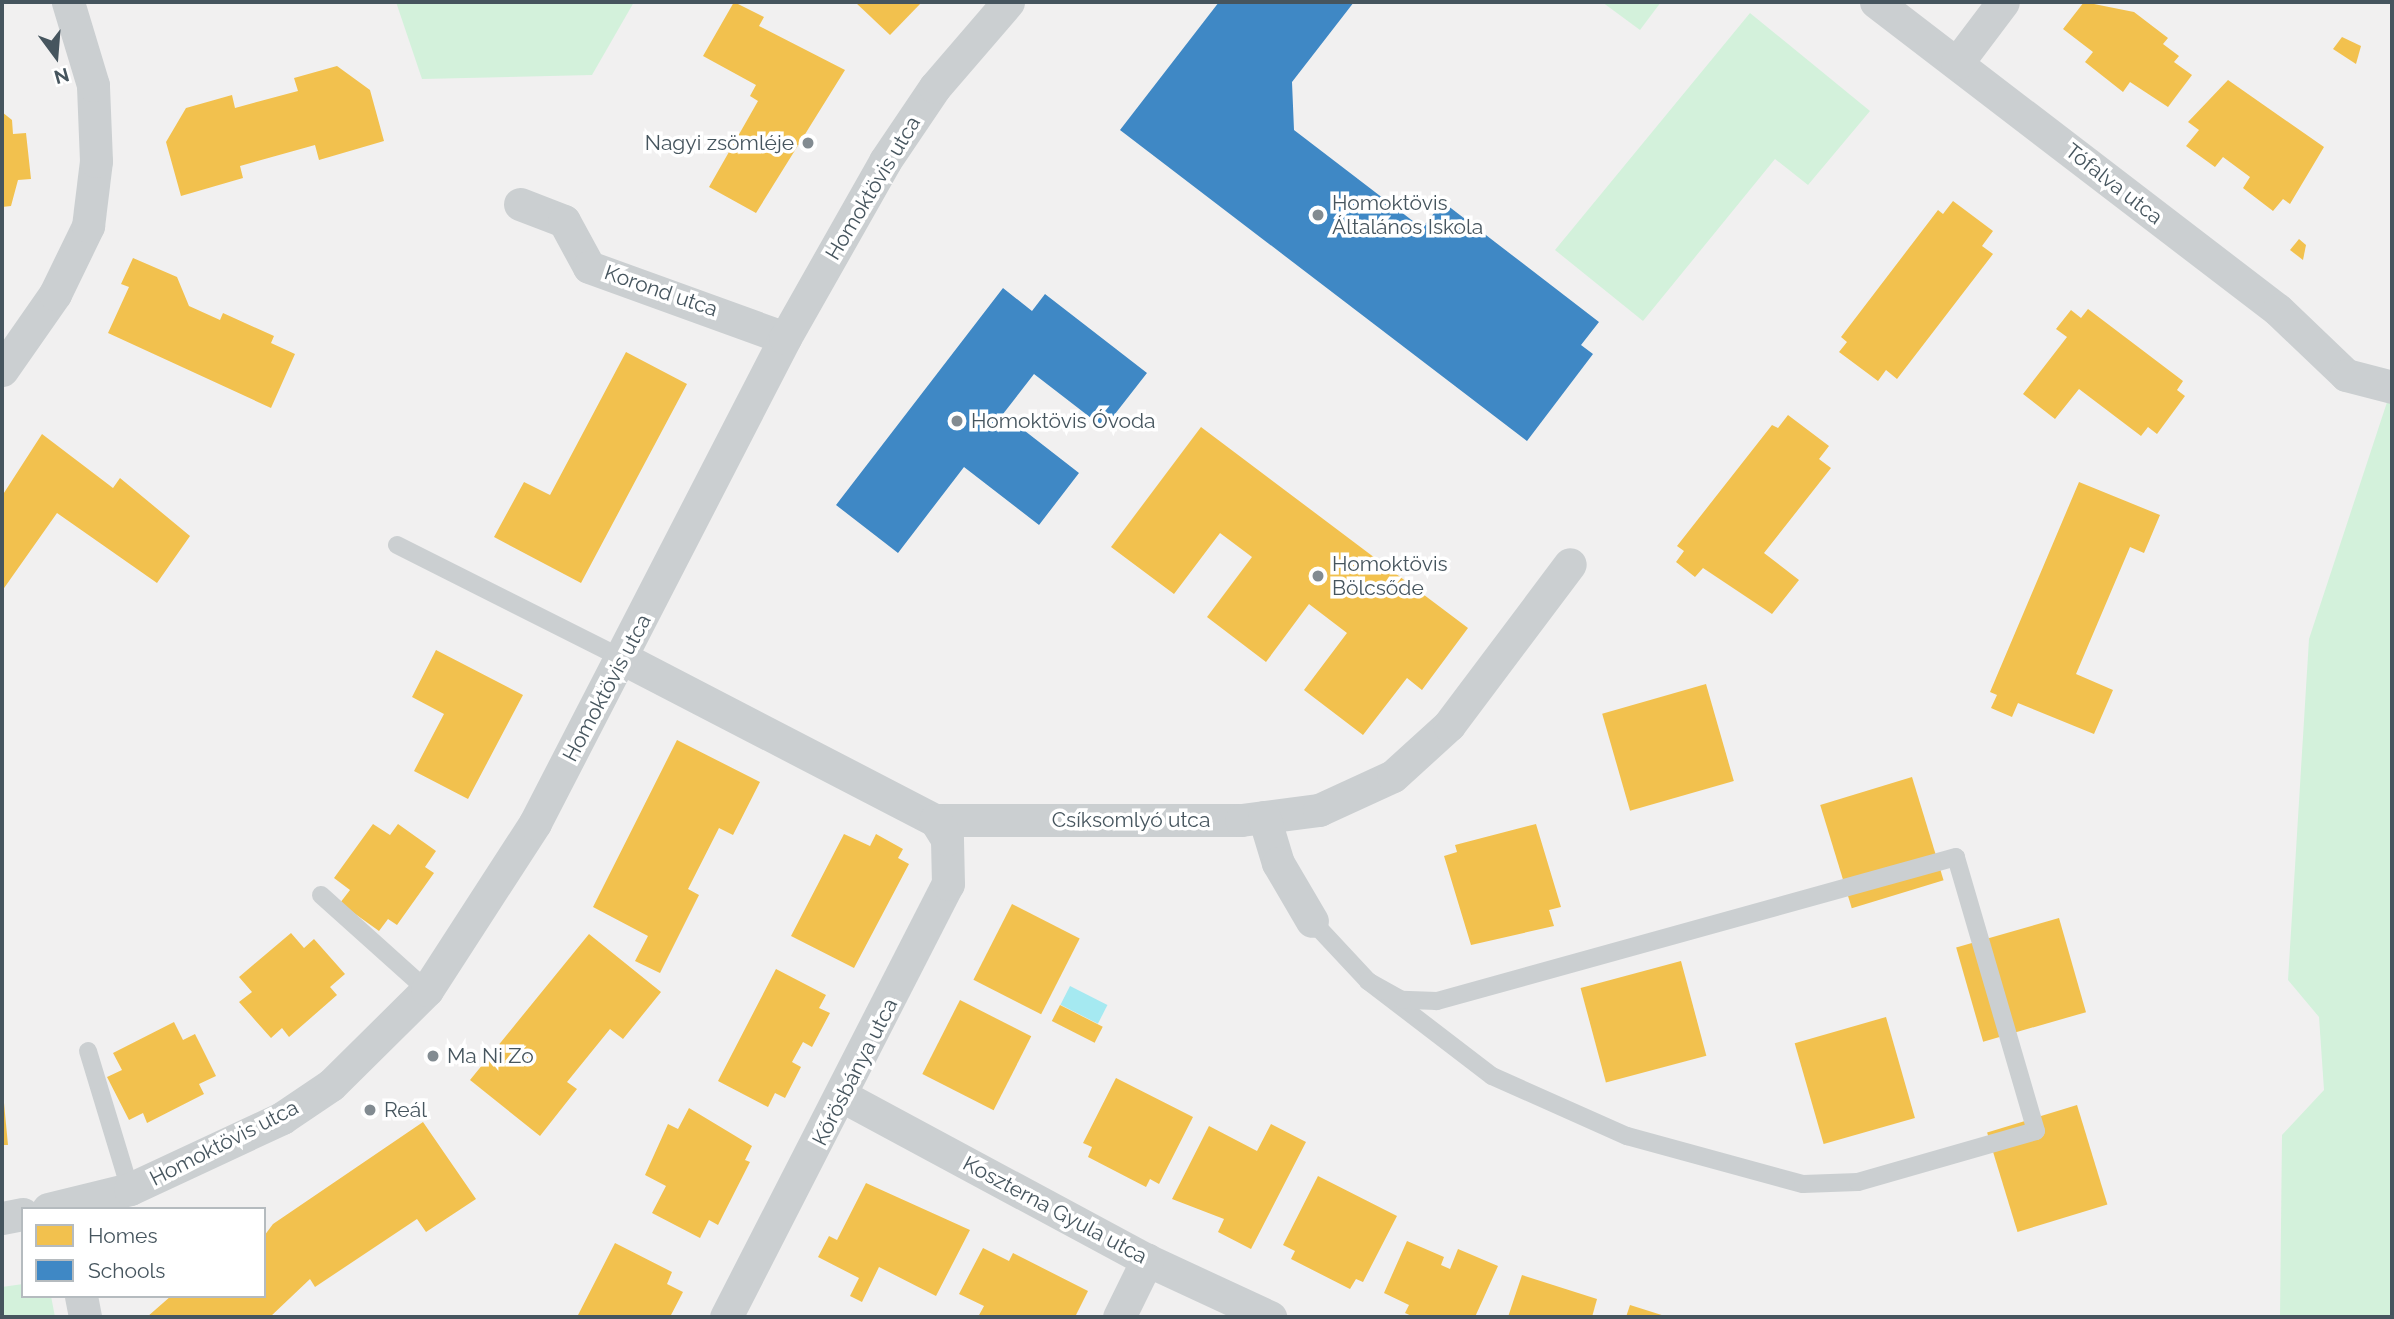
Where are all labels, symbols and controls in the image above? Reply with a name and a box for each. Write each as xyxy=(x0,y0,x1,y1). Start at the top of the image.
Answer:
north arrow xyxy=(21,21,91,91)
text: N xyxy=(52,64,72,89)
street label: Homoktövis utca xyxy=(820,112,926,264)
place label: Nagyi zsömléje xyxy=(645,130,794,156)
marker: Nagyi zsömléje xyxy=(800,135,816,151)
street label: Tófalva utca xyxy=(2060,138,2168,230)
place label: Homoktövis Általános Iskola xyxy=(1332,190,1483,240)
marker: Homoktövis Általános Iskola xyxy=(1310,207,1326,223)
street label: Korond utca xyxy=(601,260,721,322)
place label: Homoktövis Óvoda xyxy=(971,408,1156,434)
marker: Homoktövis Óvoda xyxy=(949,413,965,429)
place label: Homoktövis Bölcsőde xyxy=(1332,551,1448,601)
marker: Homoktövis Bölcsőde xyxy=(1310,568,1326,584)
street label: Homoktövis utca xyxy=(558,610,656,766)
street label: Csíksomlyó utca xyxy=(1052,807,1210,833)
street label: Kőrösbánya utca xyxy=(807,994,903,1150)
place label: Ma Ni Zo xyxy=(447,1043,534,1069)
marker: Ma Ni Zo xyxy=(425,1048,441,1064)
street label: Homoktövis utca xyxy=(146,1095,302,1191)
place label: Reál xyxy=(384,1097,427,1123)
marker: Reál xyxy=(362,1102,378,1118)
street label: Koszterna Gyula utca xyxy=(959,1151,1151,1269)
legend xyxy=(21,1207,266,1298)
text: Homes xyxy=(88,1223,158,1248)
text: Schools xyxy=(88,1258,165,1283)

